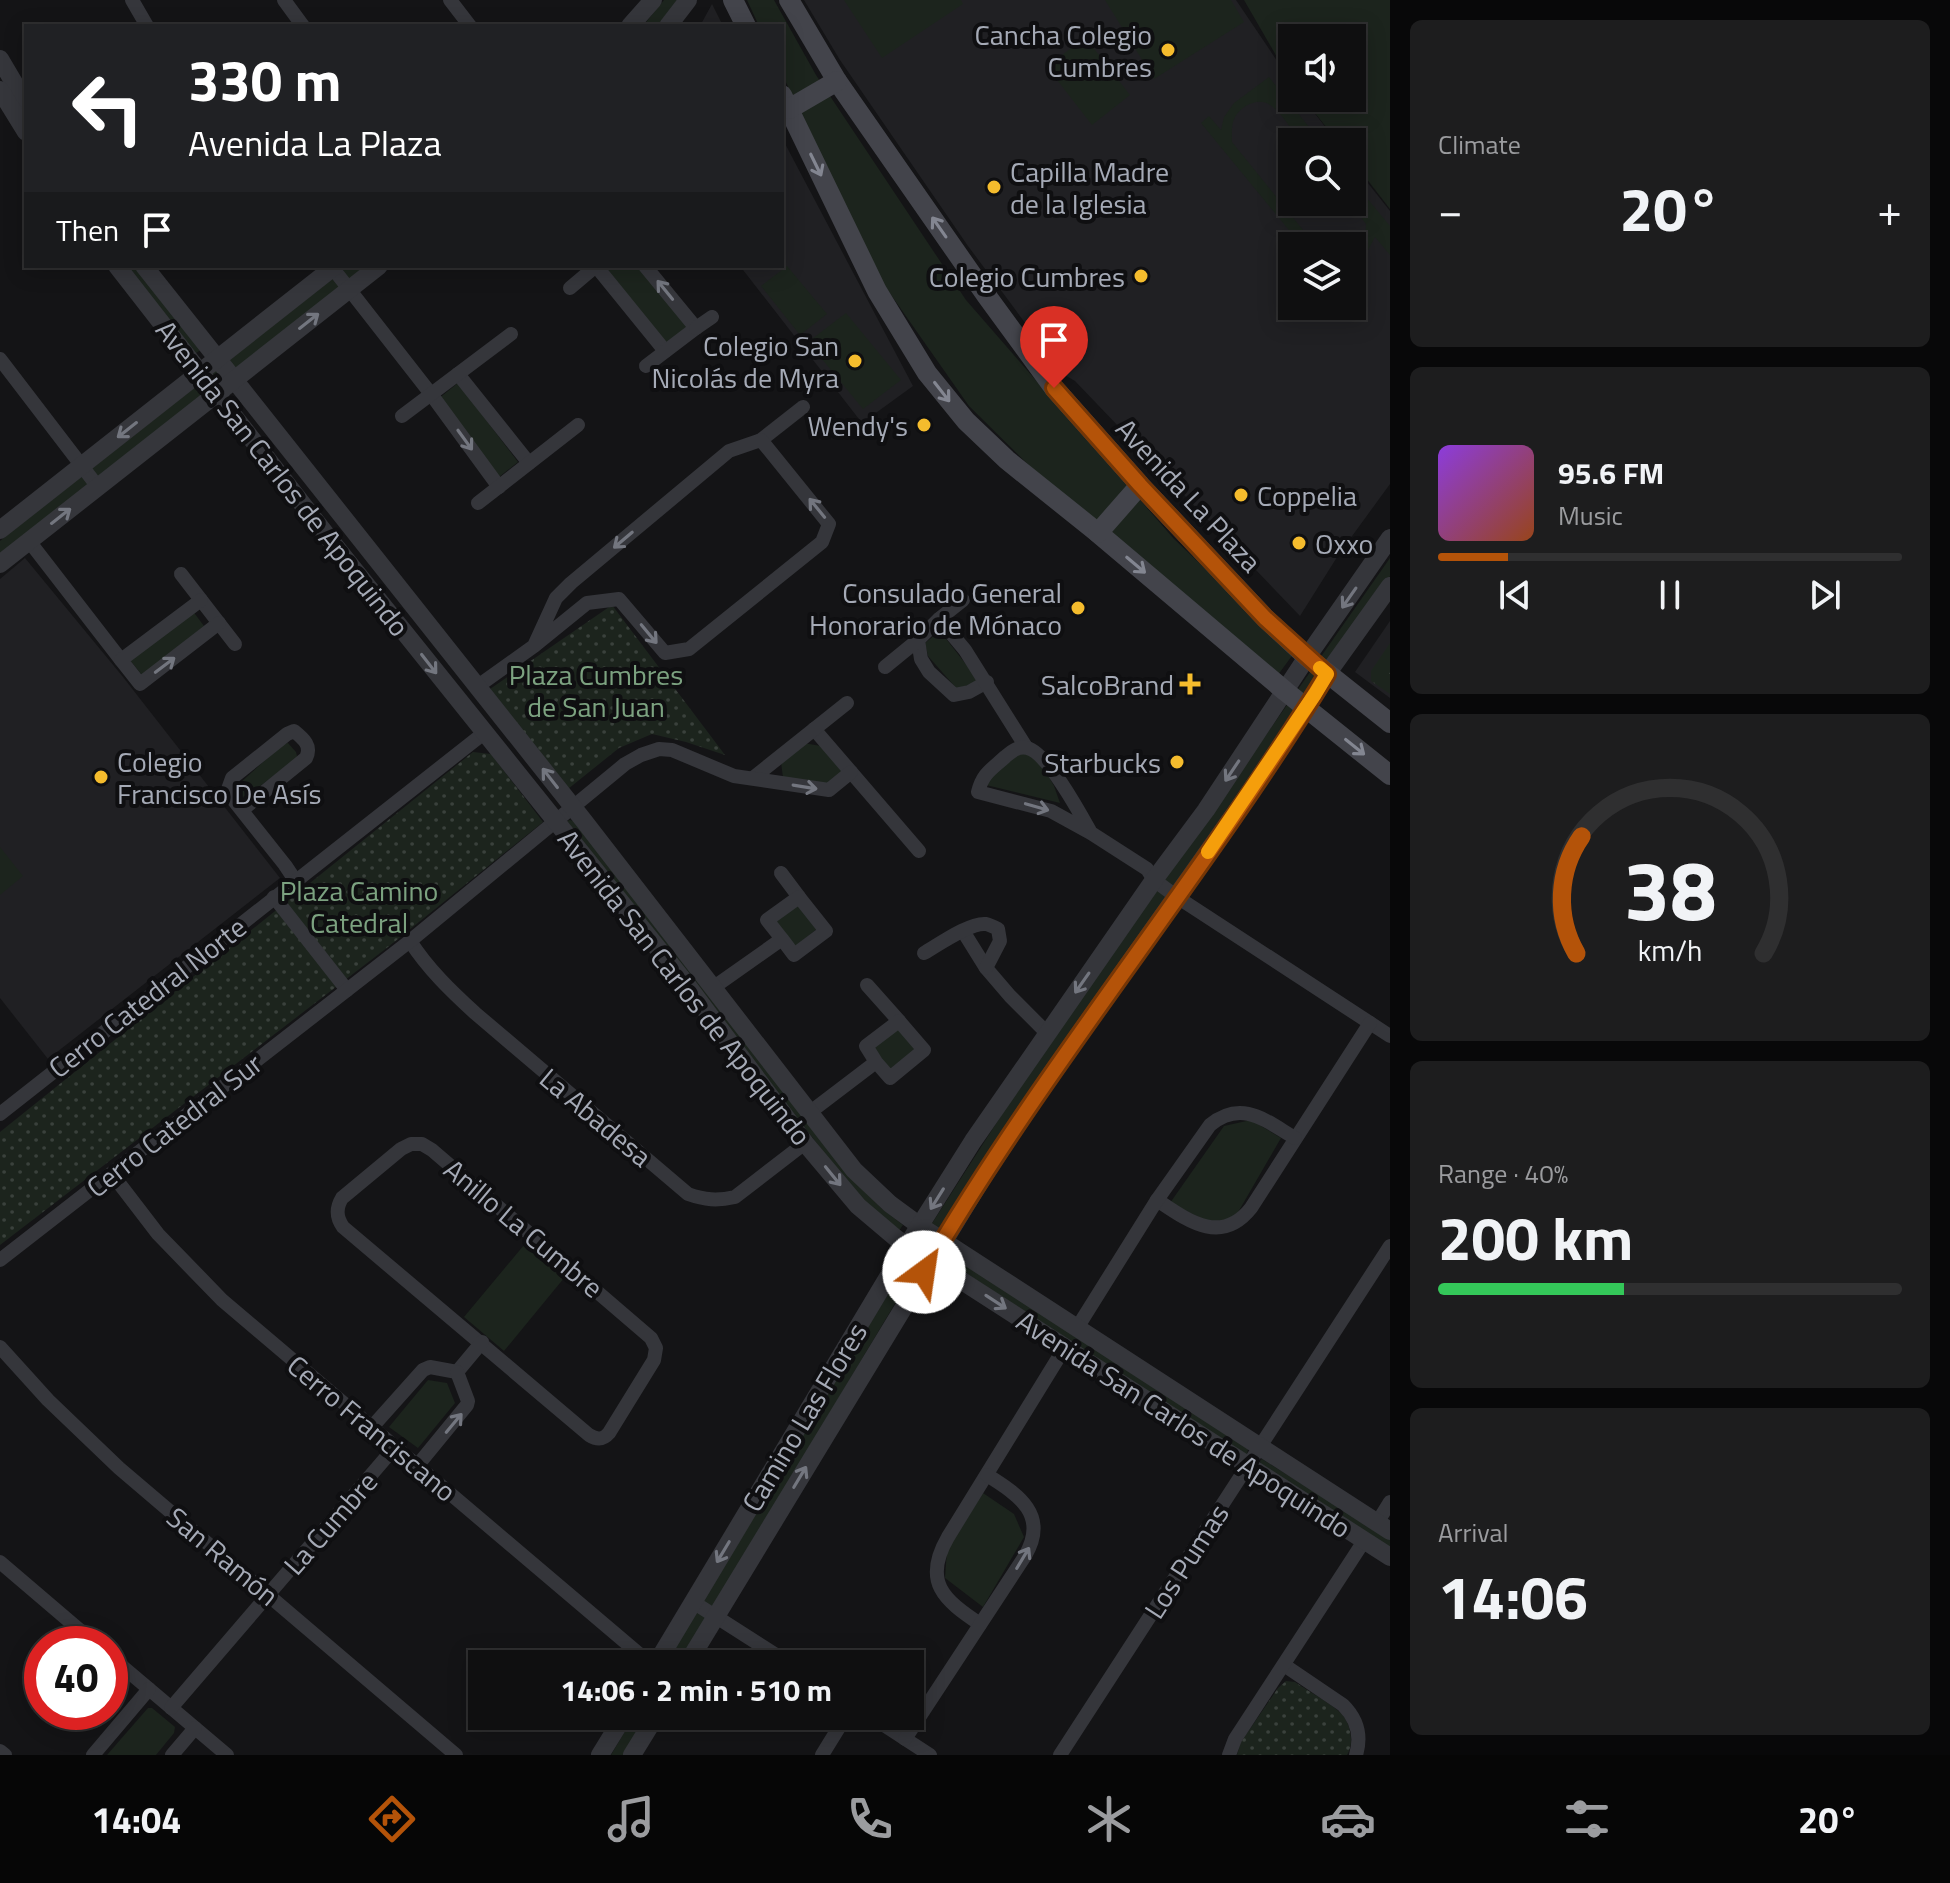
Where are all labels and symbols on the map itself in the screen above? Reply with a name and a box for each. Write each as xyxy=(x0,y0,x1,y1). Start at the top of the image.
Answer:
place label: Cancha Colegio Cumbres xyxy=(975,13,1152,88)
marker: Cancha Colegio Cumbres xyxy=(1159,41,1177,59)
place label: Capilla Madre de la Iglesia xyxy=(1010,150,1169,225)
one-way arrow xyxy=(809,153,825,177)
marker: Capilla Madre de la Iglesia xyxy=(985,178,1003,196)
one-way arrow xyxy=(931,217,947,239)
place label: Colegio Cumbres xyxy=(929,255,1125,298)
marker: Colegio Cumbres xyxy=(1132,267,1150,285)
one-way arrow xyxy=(656,280,674,301)
pin xyxy=(1020,306,1088,388)
street label: Avenida San Carlos de Apoquindo xyxy=(146,311,420,645)
one-way arrow xyxy=(298,313,319,330)
place label: Colegio San Nicolás de Myra xyxy=(652,324,839,399)
marker: Colegio San Nicolás de Myra xyxy=(846,352,864,370)
one-way arrow xyxy=(934,381,951,402)
place label: Wendy's xyxy=(808,404,908,447)
street label: Avenida La Plaza xyxy=(1106,408,1272,582)
marker: Wendy's xyxy=(915,416,933,434)
one-way arrow xyxy=(117,421,138,439)
one-way arrow xyxy=(457,429,473,451)
place label: Coppelia xyxy=(1257,474,1357,517)
marker: Coppelia xyxy=(1232,486,1250,504)
one-way arrow xyxy=(808,498,825,519)
one-way arrow xyxy=(50,508,71,525)
place label: Oxxo xyxy=(1315,522,1373,565)
one-way arrow xyxy=(613,531,634,549)
marker: Oxxo xyxy=(1290,534,1308,552)
one-way arrow xyxy=(1125,556,1145,574)
place label: Consulado General Honorario de Mónaco xyxy=(809,571,1062,646)
one-way arrow xyxy=(1341,586,1357,608)
marker: Consulado General Honorario de Mónaco xyxy=(1069,599,1087,617)
one-way arrow xyxy=(640,624,658,644)
one-way arrow xyxy=(420,653,438,674)
park label: Plaza Cumbres de San Juan xyxy=(509,653,683,728)
one-way arrow xyxy=(154,657,175,674)
place label: SalcoBrand xyxy=(1041,663,1174,706)
marker: SalcoBrand xyxy=(1181,675,1199,693)
one-way arrow xyxy=(1344,738,1365,755)
place label: Colegio Francisco De Asís xyxy=(117,740,321,815)
place label: Starbucks xyxy=(1044,741,1161,784)
marker: Starbucks xyxy=(1168,753,1186,771)
one-way arrow xyxy=(1224,759,1240,781)
marker: Colegio Francisco De Asís xyxy=(92,768,110,786)
one-way arrow xyxy=(541,768,559,789)
one-way arrow xyxy=(792,780,817,795)
one-way arrow xyxy=(1023,801,1049,816)
street label: Avenida San Carlos de Apoquindo xyxy=(548,820,822,1154)
park label: Plaza Camino Catedral xyxy=(280,869,438,944)
street label: Cerro Catedral Norte xyxy=(39,906,255,1088)
one-way arrow xyxy=(1074,972,1090,994)
street label: Cerro Catedral Sur xyxy=(77,1042,272,1208)
street label: La Abadesa xyxy=(530,1057,662,1177)
street label: Anillo La Cumbre xyxy=(435,1148,613,1308)
one-way arrow xyxy=(824,1165,842,1186)
one-way arrow xyxy=(928,1187,945,1209)
position arrow xyxy=(882,1230,966,1314)
one-way arrow xyxy=(984,1295,1007,1311)
street label: Avenida San Carlos de Apoquindo xyxy=(1008,1299,1360,1549)
street label: Camino Las Flores xyxy=(730,1314,878,1520)
street label: Cerro Franciscano xyxy=(278,1344,466,1512)
one-way arrow xyxy=(445,1413,463,1433)
street label: La Cumbre xyxy=(273,1462,387,1584)
one-way arrow xyxy=(792,1466,808,1489)
street label: Los Pumas xyxy=(1133,1495,1239,1627)
street label: San Ramón xyxy=(158,1496,288,1616)
one-way arrow xyxy=(715,1540,731,1563)
one-way arrow xyxy=(1015,1547,1031,1570)
speed limit sign: 40 xyxy=(24,1626,128,1730)

